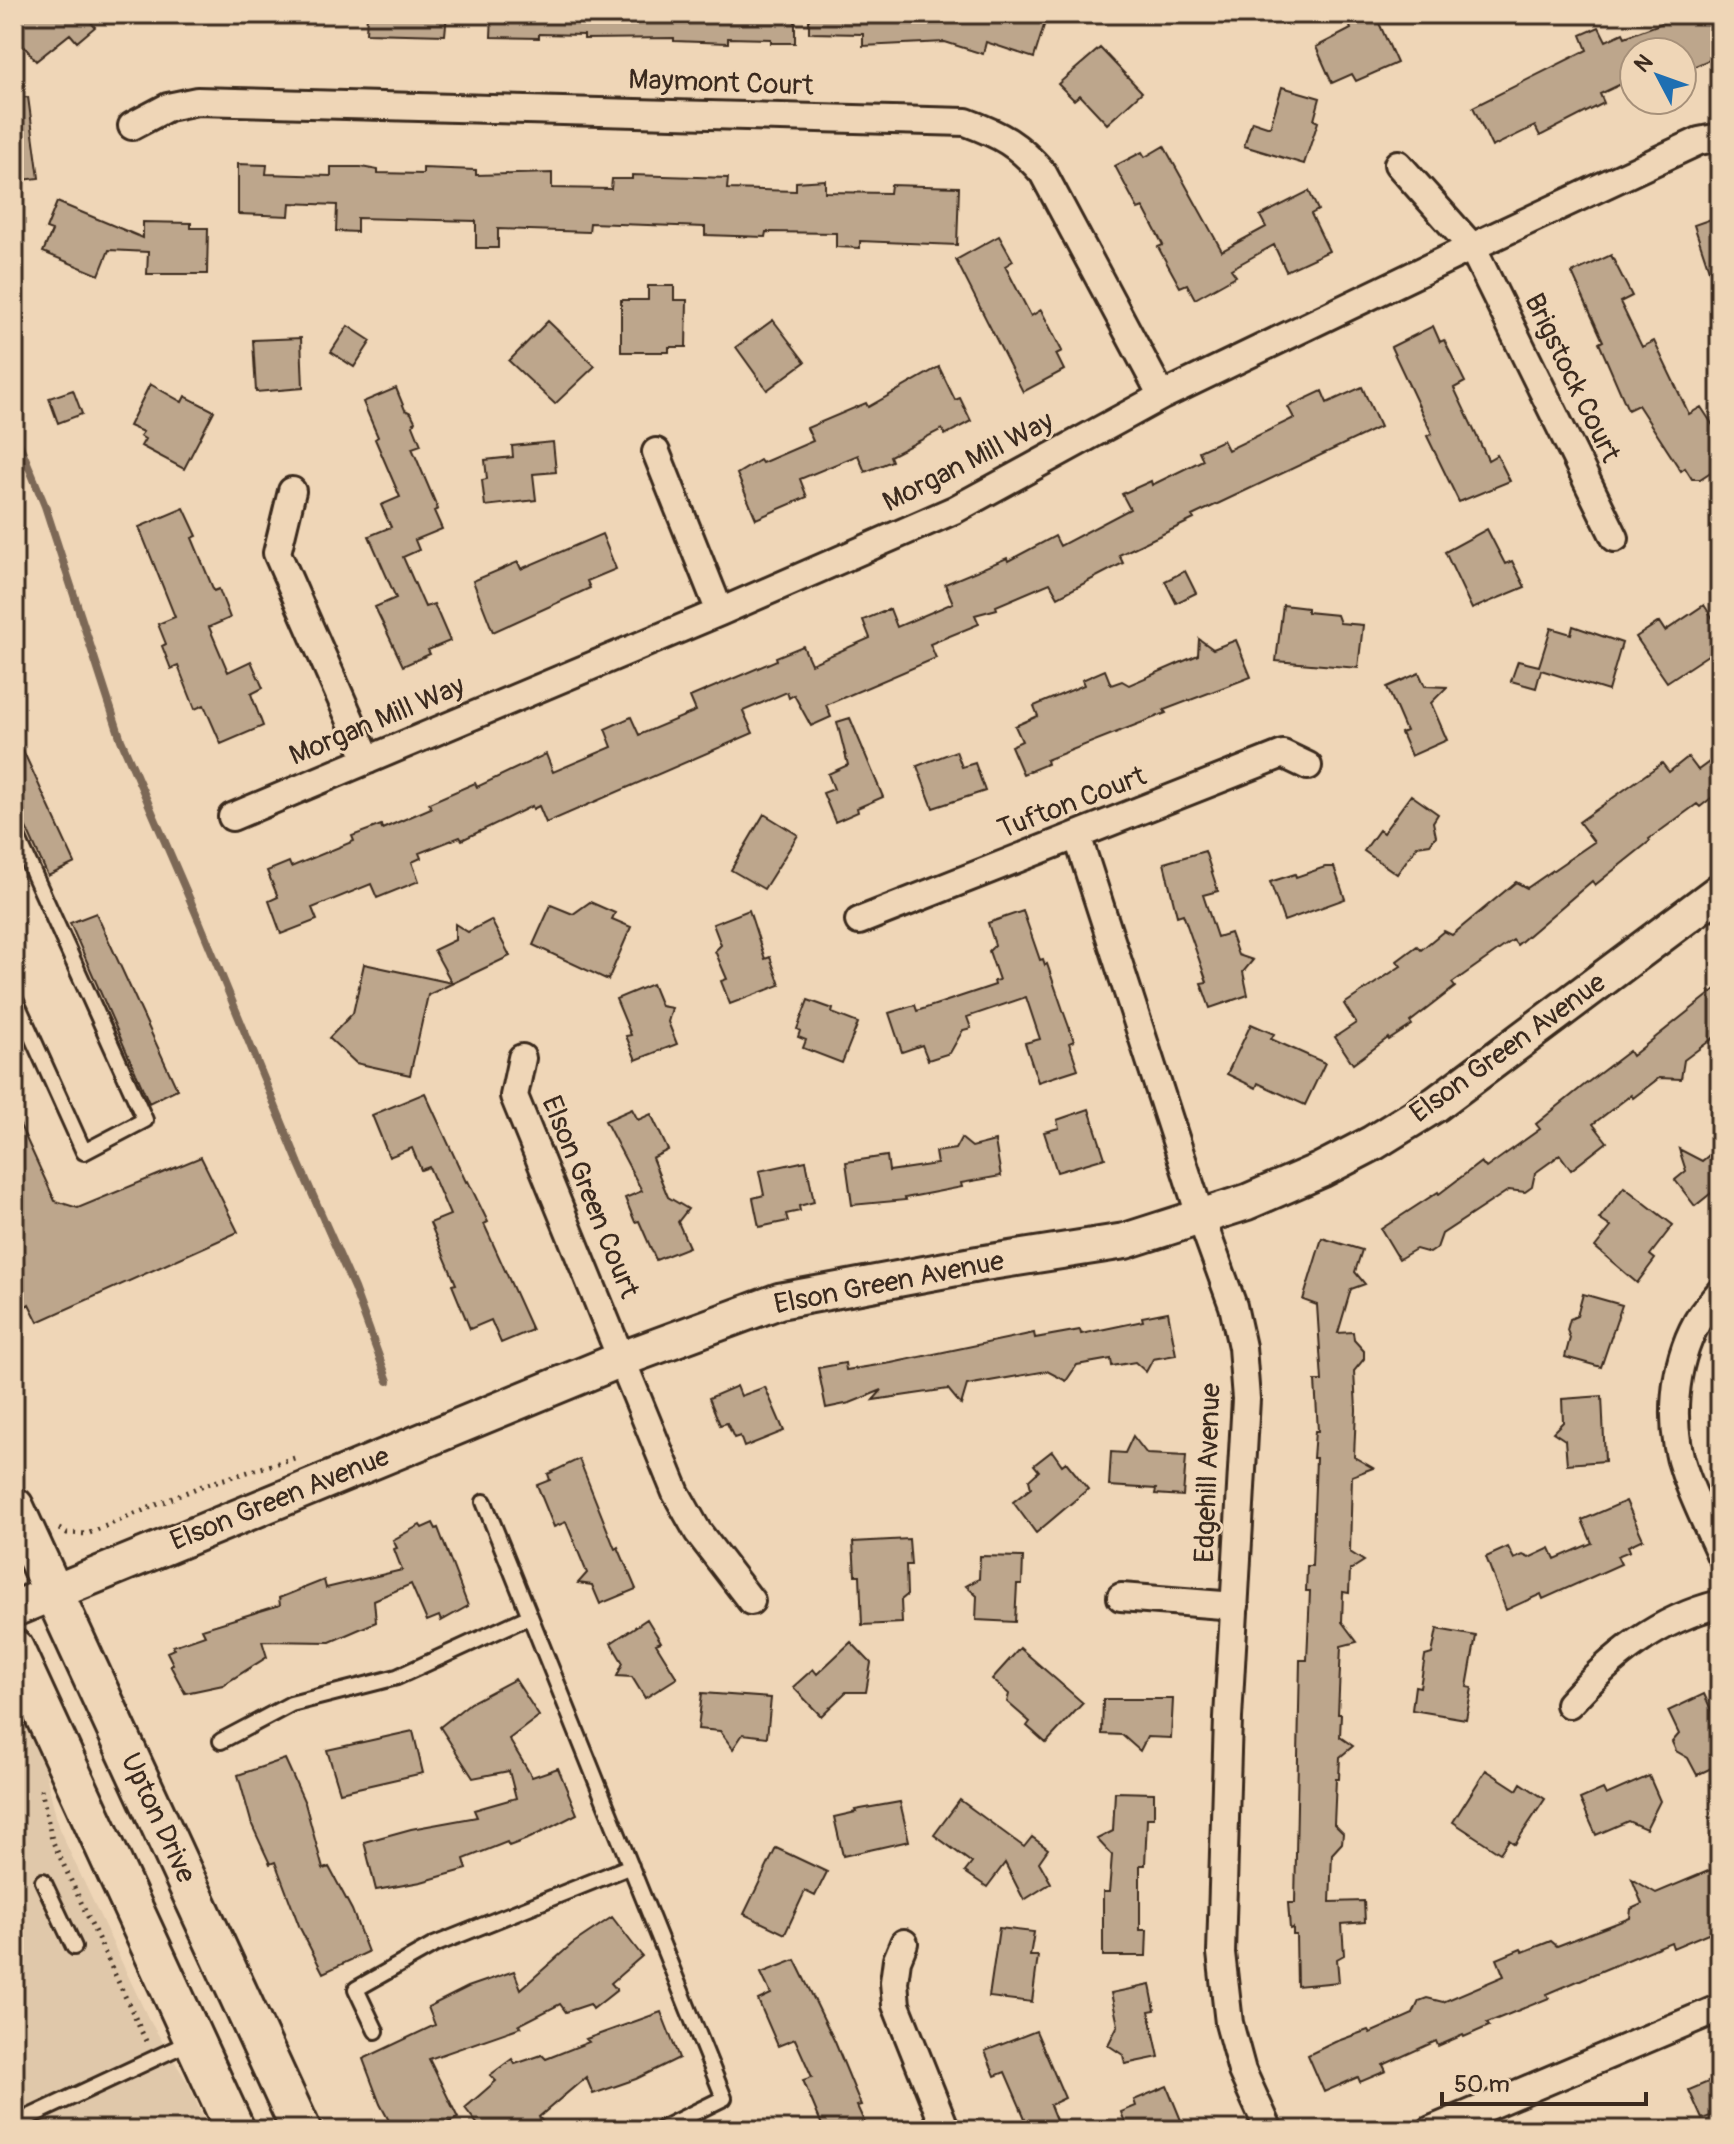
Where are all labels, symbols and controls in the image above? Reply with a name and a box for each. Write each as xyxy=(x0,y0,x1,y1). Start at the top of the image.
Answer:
north arrow xyxy=(1618,36,1698,116)
text: N xyxy=(1628,49,1659,78)
street label: Maymont Court xyxy=(628,62,815,104)
street label: Brigstock Court xyxy=(1516,288,1628,469)
street label: Morgan Mill Way xyxy=(877,404,1059,520)
street label: Morgan Mill Way xyxy=(284,668,470,774)
street label: Tufton Court xyxy=(993,758,1152,847)
street label: Elson Green Avenue xyxy=(1403,965,1613,1131)
street label: Elson Green Court xyxy=(533,1091,647,1304)
street label: Elson Green Avenue xyxy=(771,1244,1007,1322)
street label: Edgehill Avenue xyxy=(1187,1382,1229,1563)
street label: Elson Green Avenue xyxy=(165,1439,395,1559)
street label: Upton Drive xyxy=(113,1747,203,1889)
scale bar xyxy=(1442,2056,1646,2106)
text: 50 m xyxy=(1454,2070,1510,2099)

